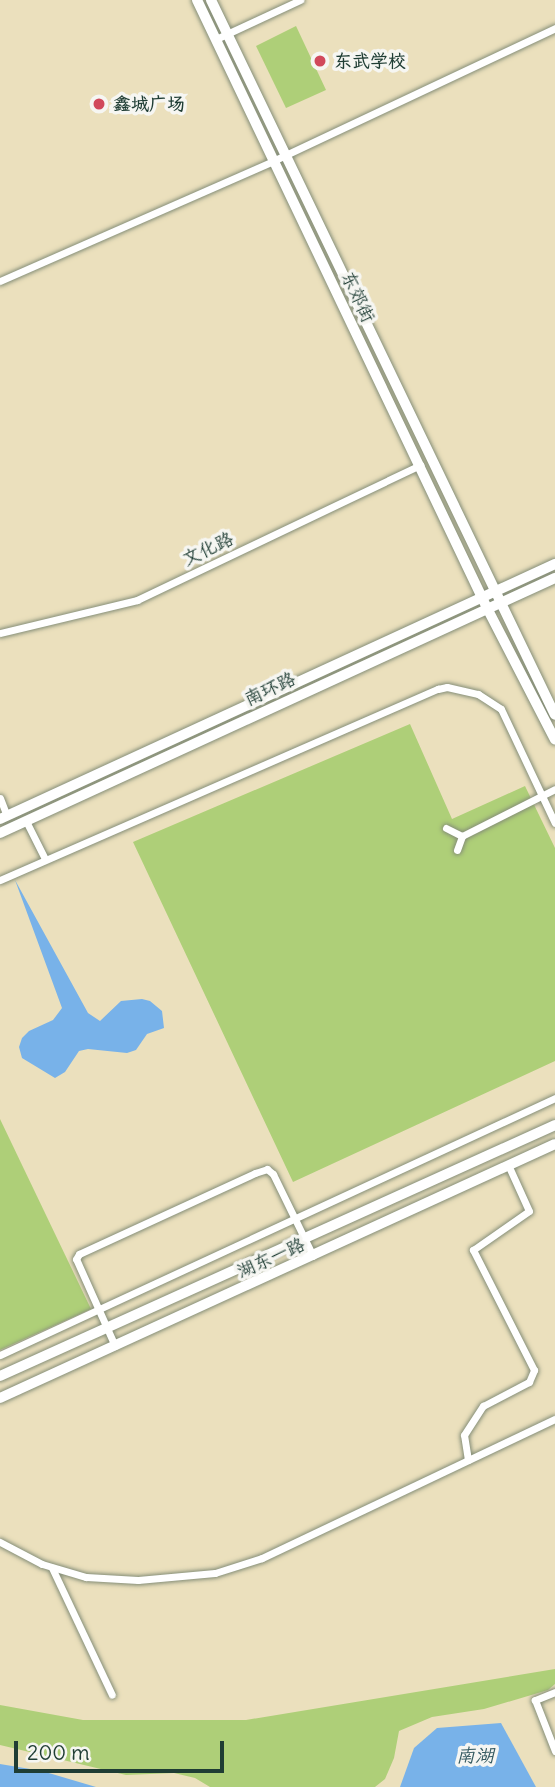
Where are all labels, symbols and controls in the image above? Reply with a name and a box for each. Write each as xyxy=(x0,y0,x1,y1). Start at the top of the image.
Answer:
place label: 东武学校 xyxy=(334,50,406,72)
marker: 东武学校 xyxy=(312,53,328,69)
place label: 鑫城广场 xyxy=(113,93,185,115)
marker: 鑫城广场 xyxy=(91,96,107,112)
street label: 东郊街 xyxy=(337,268,379,326)
street label: 文化路 xyxy=(179,528,237,570)
street label: 南环路 xyxy=(241,668,299,710)
street label: 湖东一路 xyxy=(234,1233,308,1283)
scale bar xyxy=(18,1728,228,1772)
text: 200 m xyxy=(27,1739,90,1766)
water label: 南湖 xyxy=(456,1745,494,1767)

